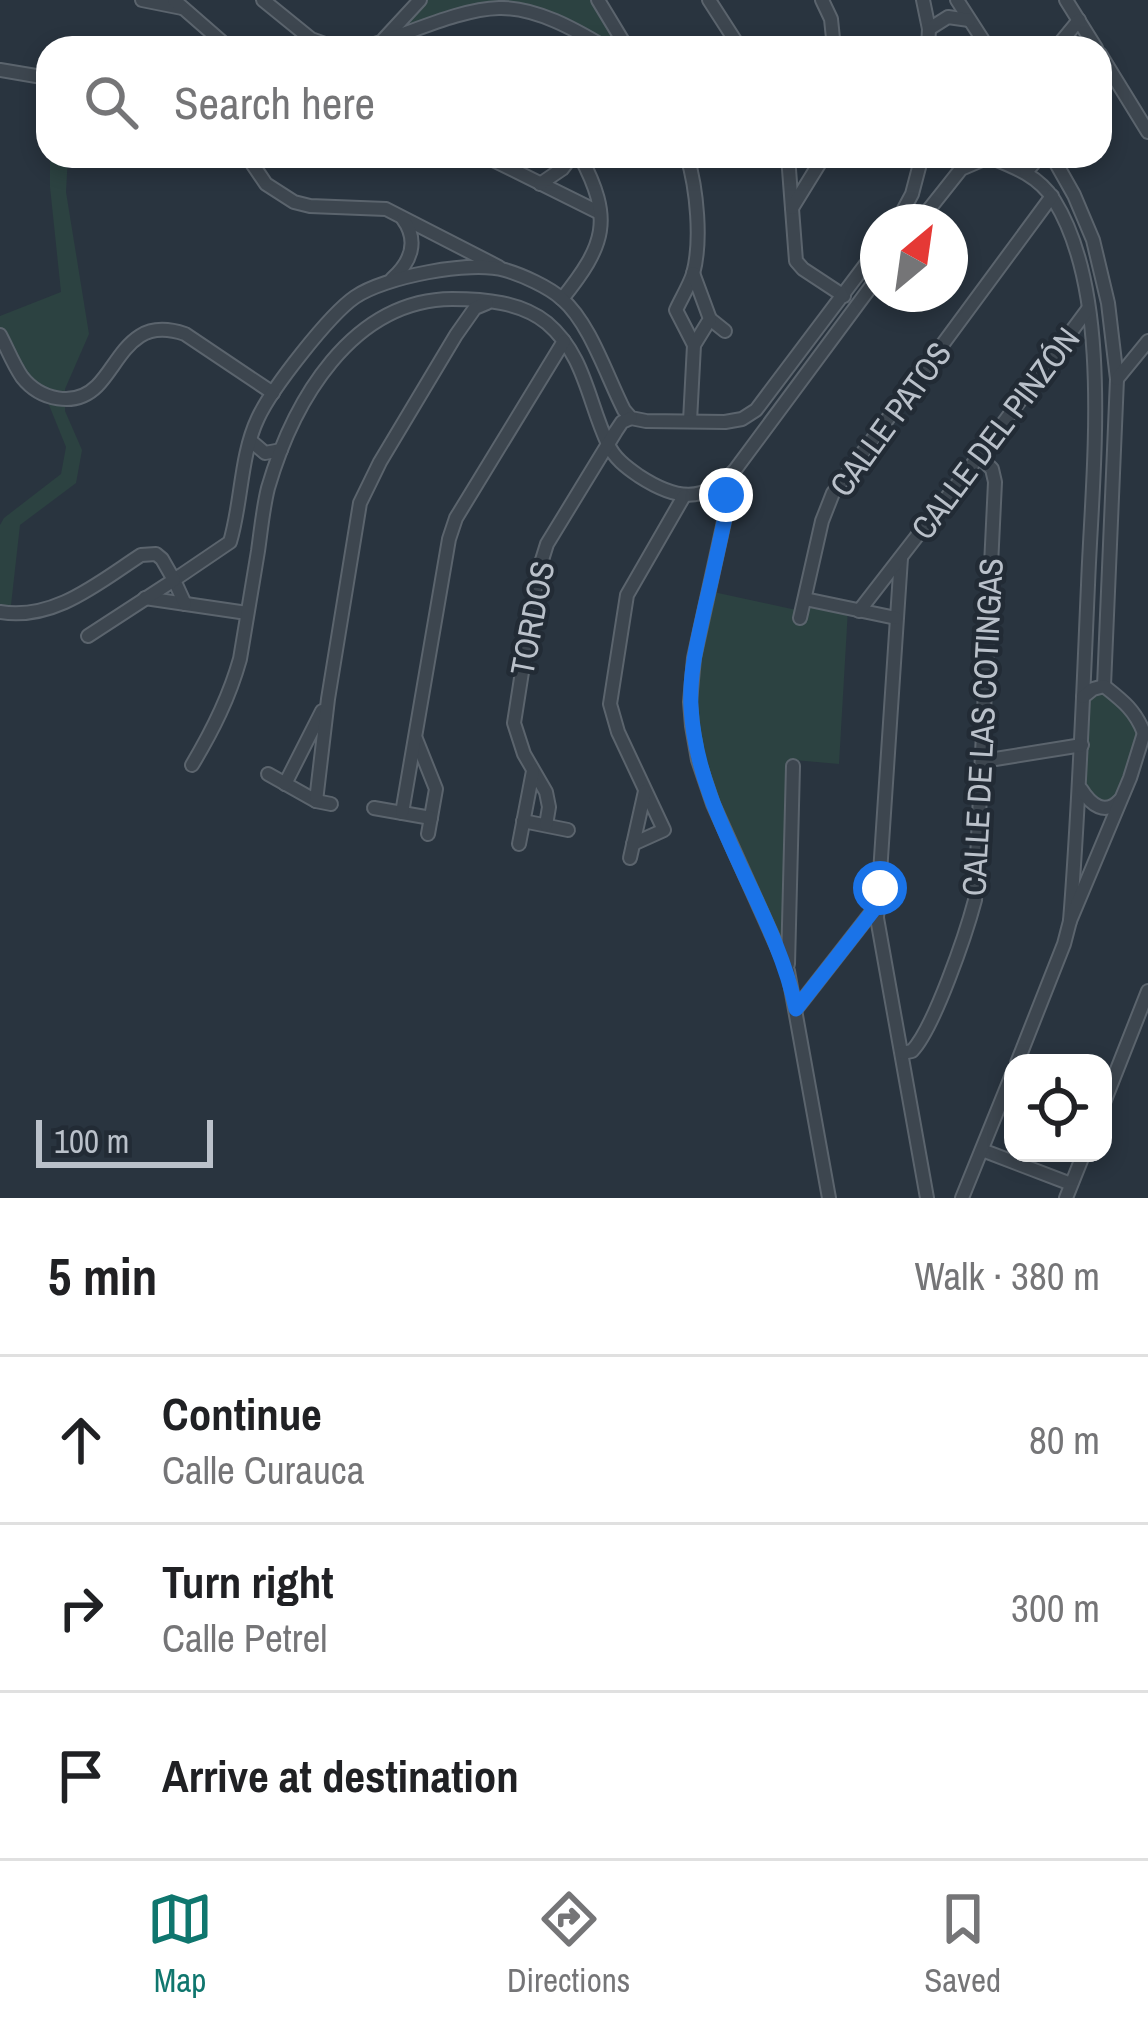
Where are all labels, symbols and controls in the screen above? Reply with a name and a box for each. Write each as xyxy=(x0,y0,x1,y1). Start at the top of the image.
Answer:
search box xyxy=(36,36,1112,168)
icon: search xyxy=(78,69,144,135)
text: Search here xyxy=(174,72,375,133)
north arrow xyxy=(860,204,968,312)
street label: CALLE DEL PINZÓN xyxy=(901,318,1089,548)
street label: CALLE PATOS xyxy=(819,333,961,505)
route end xyxy=(699,468,753,522)
street label: TORDOS xyxy=(499,557,565,679)
street label: CALLE DE LAS COTINGAS xyxy=(951,557,1013,897)
route start xyxy=(853,861,907,915)
map controls xyxy=(1004,1054,1112,1162)
button: locate xyxy=(1004,1054,1112,1162)
scale bar xyxy=(36,1114,213,1167)
text: 100 m xyxy=(54,1119,129,1163)
text: 5 min xyxy=(48,1242,157,1311)
text: Walk · 380 m xyxy=(915,1250,1100,1302)
text: Continue xyxy=(162,1383,322,1444)
icon: ahead xyxy=(48,1407,114,1473)
text: 80 m xyxy=(1029,1414,1100,1466)
text: Calle Curauca xyxy=(162,1444,365,1496)
text: Turn right xyxy=(162,1551,334,1612)
icon: right xyxy=(48,1575,114,1641)
text: 300 m xyxy=(1011,1582,1100,1634)
text: Calle Petrel xyxy=(162,1612,327,1664)
icon: arrive xyxy=(48,1743,114,1809)
text: Arrive at destination xyxy=(162,1745,519,1806)
tab: Map xyxy=(147,1886,213,2002)
tab: Directions xyxy=(507,1886,630,2002)
tab: Saved xyxy=(924,1886,1001,2002)

